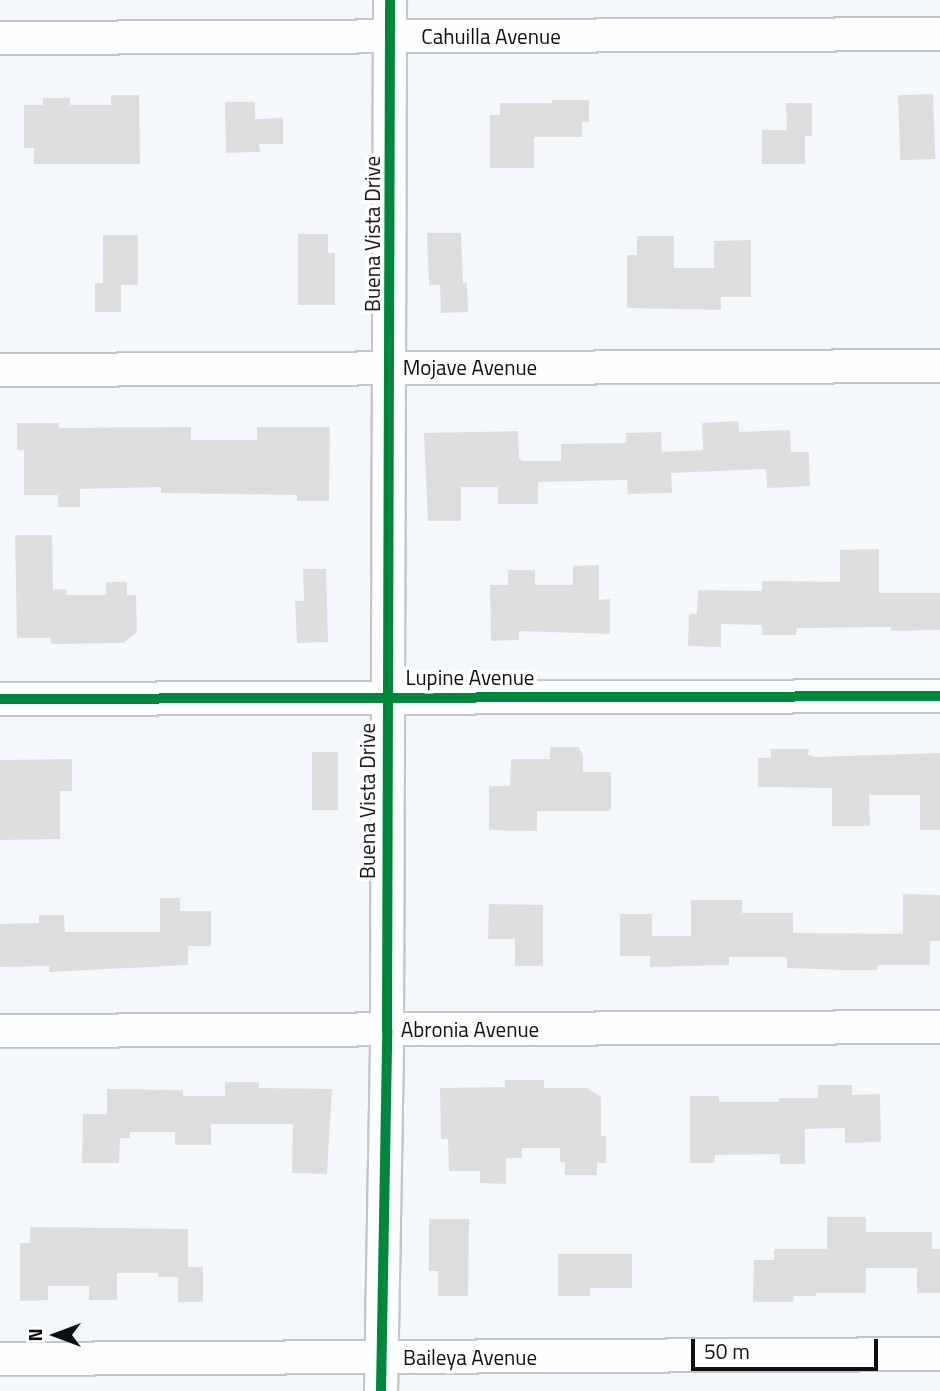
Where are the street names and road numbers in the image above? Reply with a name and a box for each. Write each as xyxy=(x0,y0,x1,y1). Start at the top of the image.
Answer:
street label: Cahuilla Avenue xyxy=(421,23,561,49)
street label: Buena Vista Drive xyxy=(359,156,385,312)
street label: Mojave Avenue xyxy=(403,354,537,380)
street label: Lupine Avenue xyxy=(406,664,534,690)
street label: Buena Vista Drive xyxy=(354,723,380,879)
street label: Abronia Avenue xyxy=(401,1016,539,1042)
street label: Baileya Avenue xyxy=(403,1344,537,1370)

